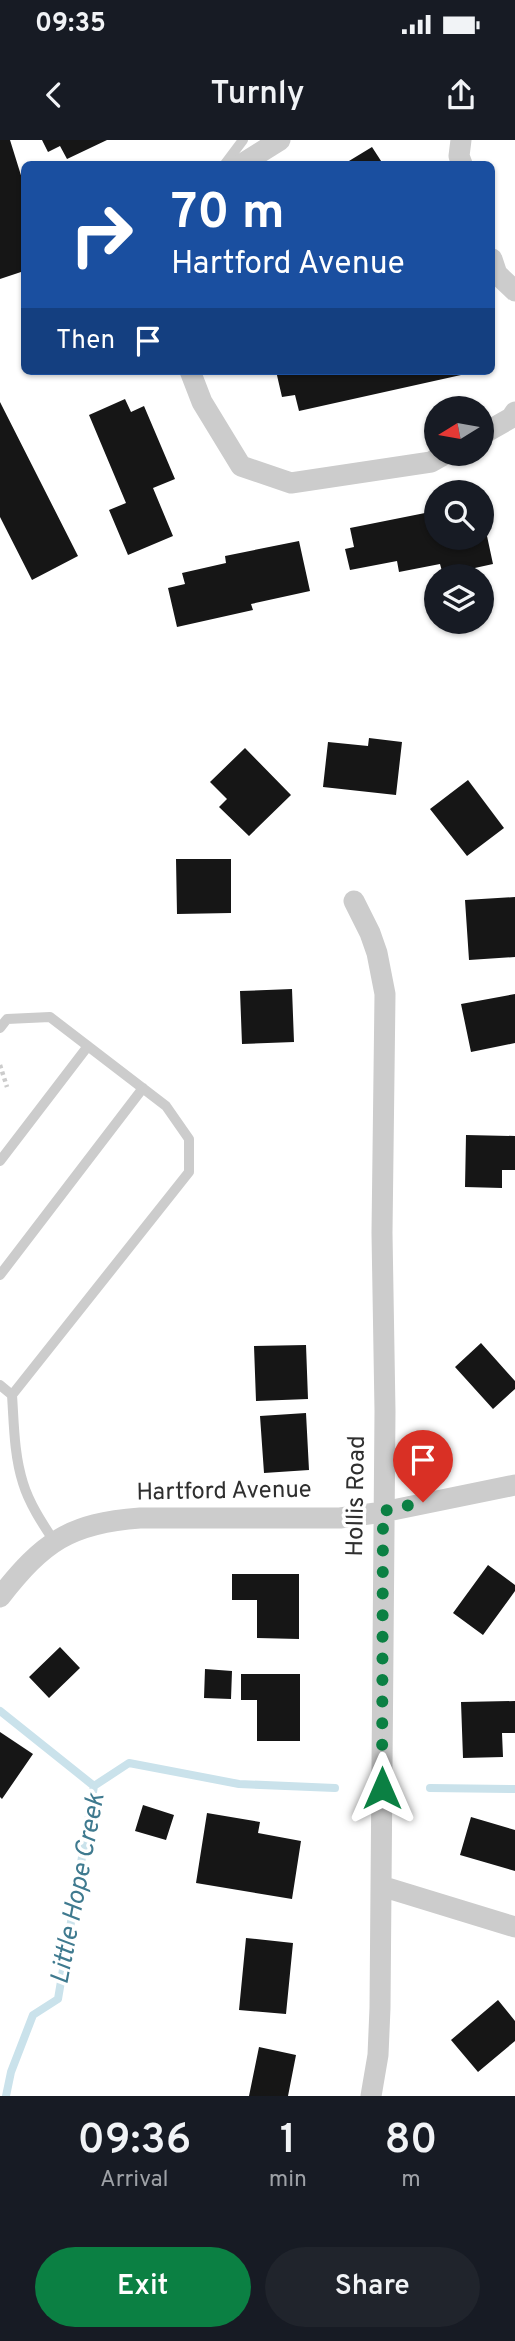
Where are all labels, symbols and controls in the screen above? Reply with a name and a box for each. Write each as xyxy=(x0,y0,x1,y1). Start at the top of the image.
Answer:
text: 09:35 xyxy=(35,8,106,41)
text: Turnly xyxy=(210,75,305,115)
icon: back xyxy=(35,76,73,114)
icon: share xyxy=(442,76,480,114)
text: 70 m xyxy=(171,184,285,246)
icon: right xyxy=(56,189,147,280)
text: Hartford Avenue xyxy=(171,245,405,285)
icon: arrive xyxy=(129,322,167,360)
text: Then xyxy=(56,325,115,358)
north arrow xyxy=(424,396,494,466)
map controls xyxy=(424,396,494,634)
button: search xyxy=(424,480,494,550)
button: layers xyxy=(424,564,494,634)
pin xyxy=(393,1430,453,1502)
street label: Hollis Road xyxy=(341,1435,373,1557)
icon: arrive xyxy=(404,1441,442,1479)
street label: Hartford Avenue xyxy=(136,1475,312,1509)
position arrow xyxy=(345,1751,419,1825)
water label: Little Hope Creek xyxy=(44,1790,114,1987)
text: 09:36 xyxy=(78,2115,191,2168)
text: 1 xyxy=(280,2115,296,2168)
text: 80 xyxy=(384,2115,437,2168)
text: Arrival xyxy=(100,2166,169,2195)
text: min xyxy=(269,2166,307,2195)
text: m xyxy=(401,2166,421,2195)
button: Exit xyxy=(35,2247,251,2327)
button: Share xyxy=(265,2247,480,2327)

